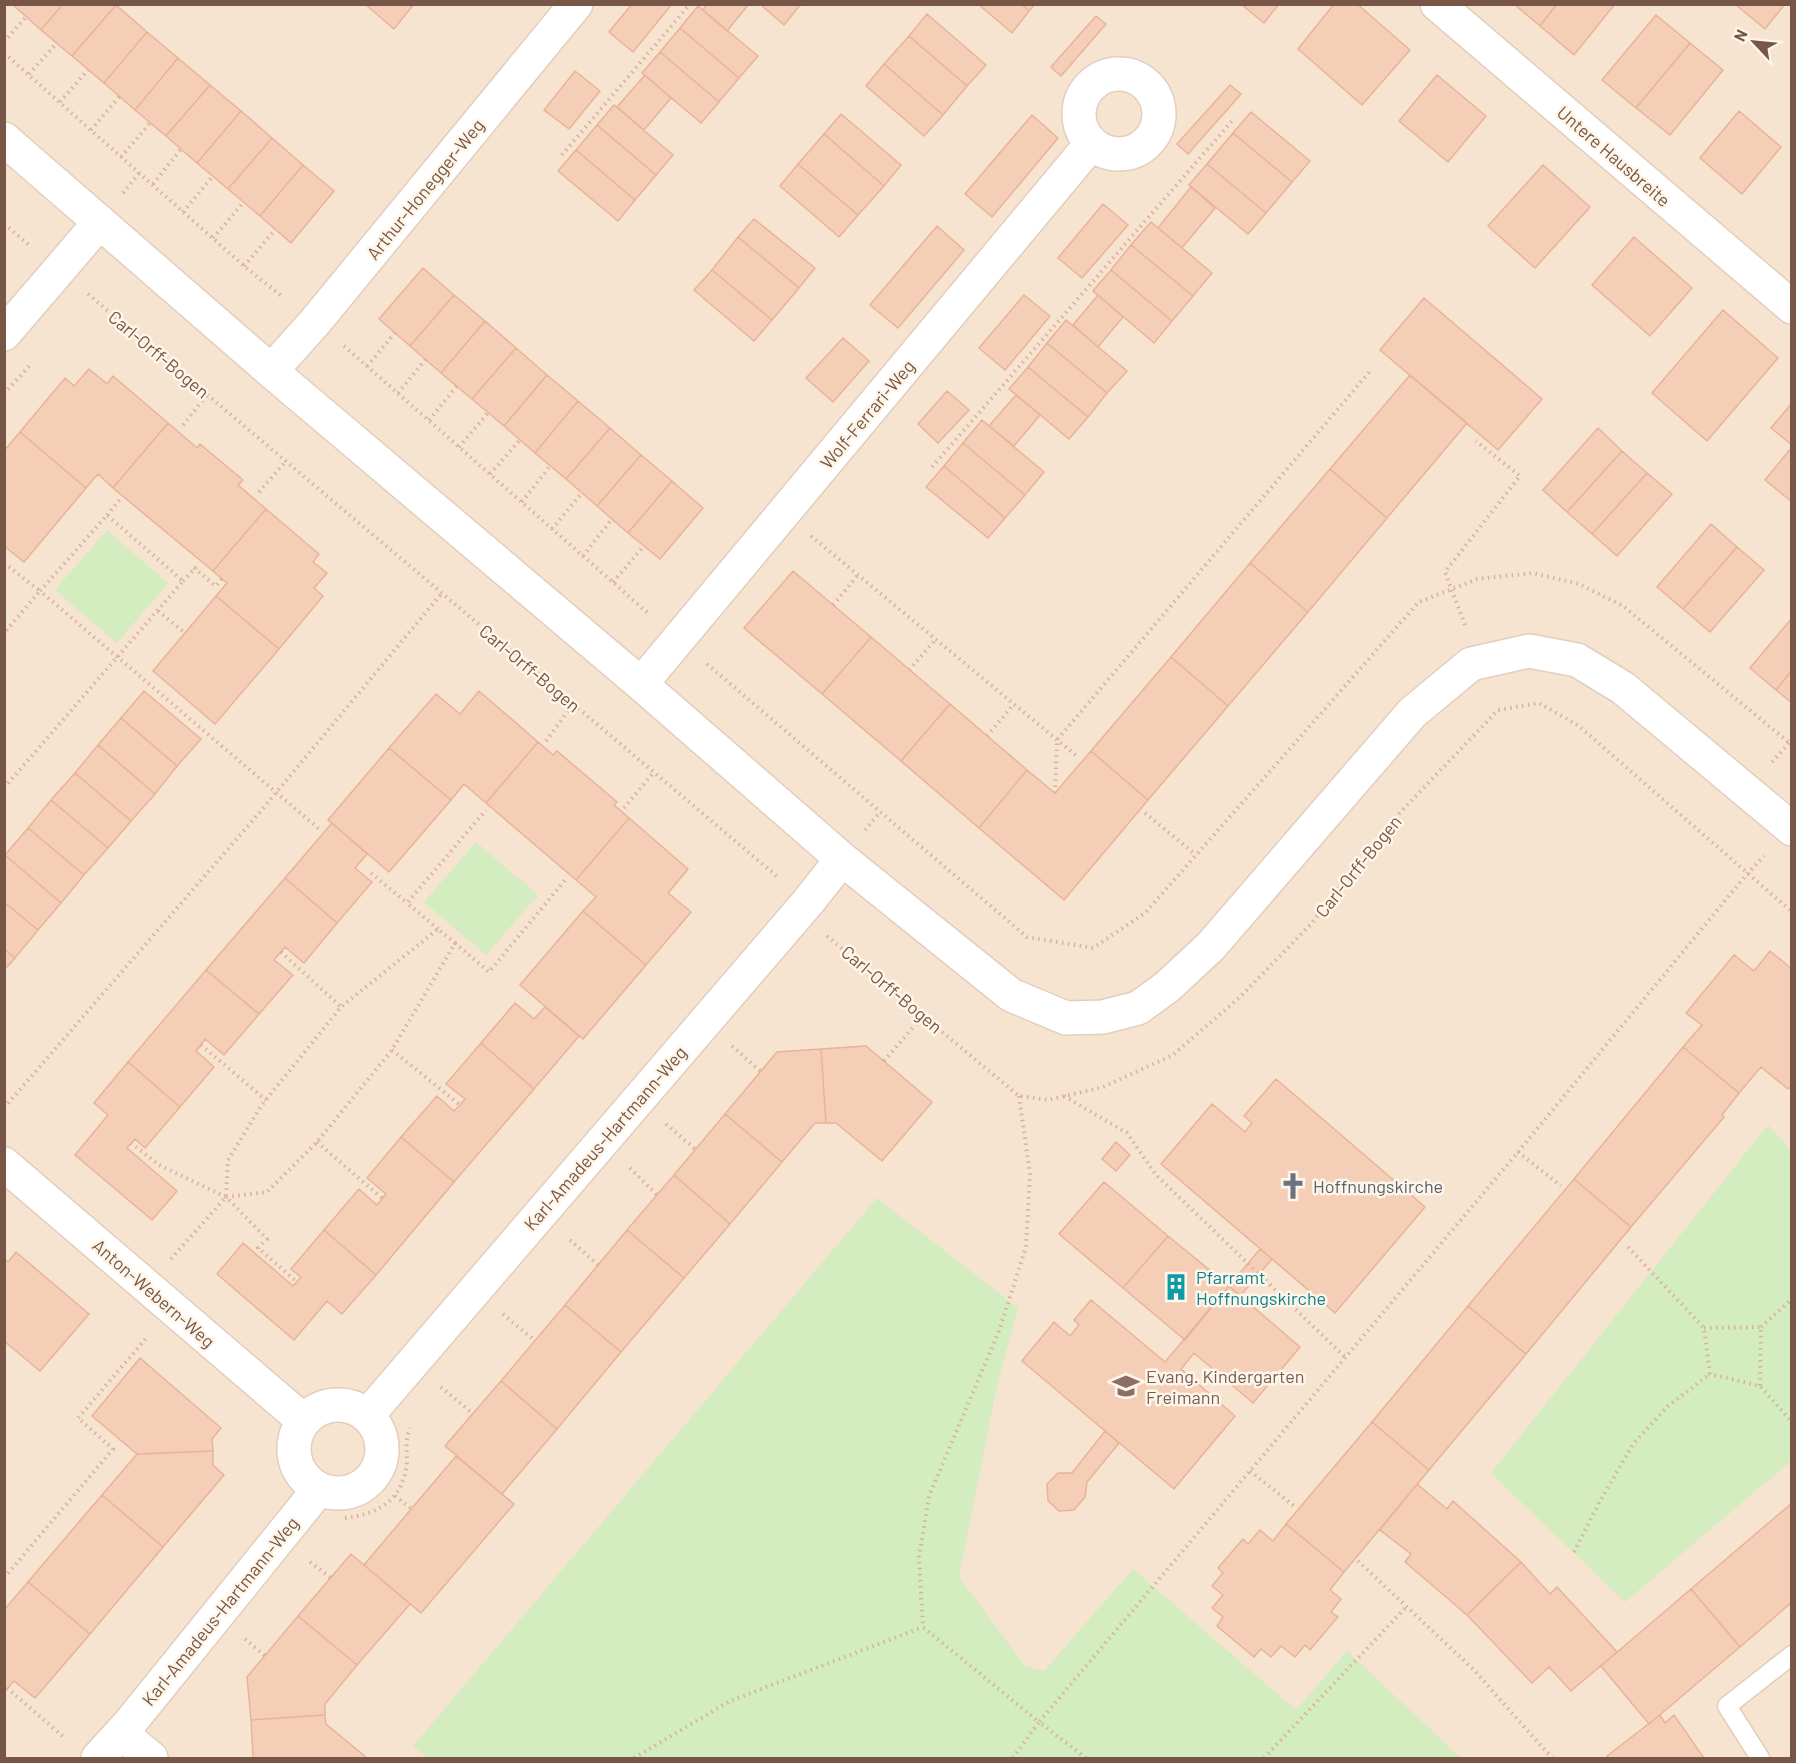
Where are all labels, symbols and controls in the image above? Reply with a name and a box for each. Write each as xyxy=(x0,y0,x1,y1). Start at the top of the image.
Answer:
north arrow xyxy=(1724,12,1784,72)
text: N xyxy=(1729,26,1751,44)
street label: Untere Hausbreite xyxy=(1553,101,1675,211)
street label: Arthur-Honegger-Weg xyxy=(362,114,488,264)
street label: Carl-Orff-Bogen xyxy=(104,305,214,403)
street label: Wolf-Ferrari-Weg xyxy=(815,355,919,473)
street label: Carl-Orff-Bogen xyxy=(475,619,585,717)
street label: Carl-Orff-Bogen xyxy=(1310,811,1406,921)
street label: Carl-Orff-Bogen xyxy=(837,940,947,1038)
street label: Karl-Amadeus-Hartmann-Weg xyxy=(519,1041,691,1235)
church icon: Hoffnungskirche xyxy=(1278,1171,1308,1201)
place label: Hoffnungskirche xyxy=(1313,1175,1443,1197)
street label: Anton-Webern-Weg xyxy=(88,1234,220,1352)
place label: Pfarramt Hoffnungskirche xyxy=(1196,1266,1326,1309)
building icon: Pfarramt Hoffnungskirche xyxy=(1161,1272,1191,1302)
place label: Evang. Kindergarten Freimann xyxy=(1146,1365,1305,1408)
school or university icon: Evang. Kindergarten Freimann xyxy=(1111,1371,1141,1401)
street label: Karl-Amadeus-Hartmann-Weg xyxy=(137,1512,303,1710)

